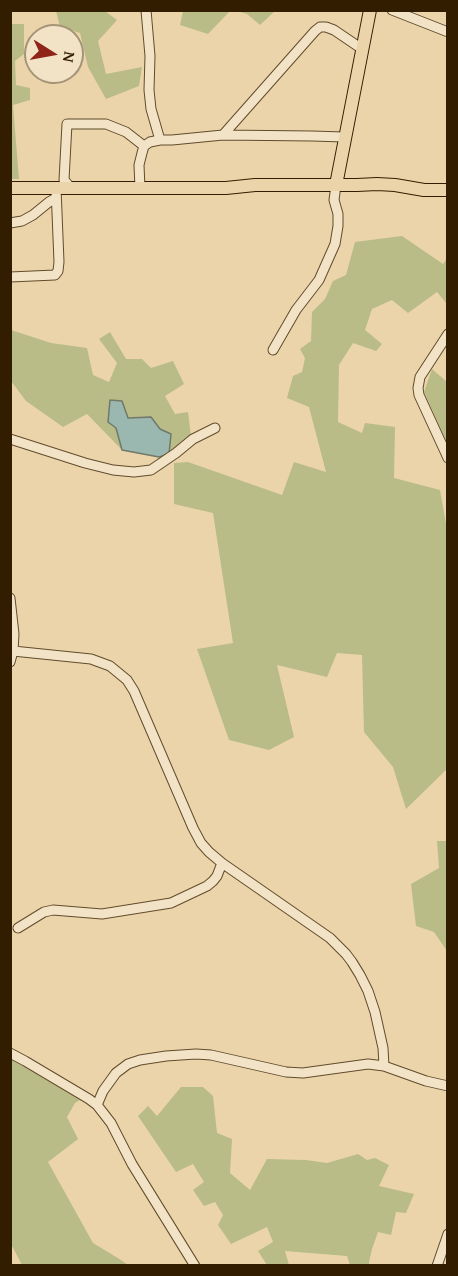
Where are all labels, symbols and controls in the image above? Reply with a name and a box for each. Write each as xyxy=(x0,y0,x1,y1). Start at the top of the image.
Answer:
north arrow xyxy=(24,24,84,84)
text: N xyxy=(57,50,83,65)

